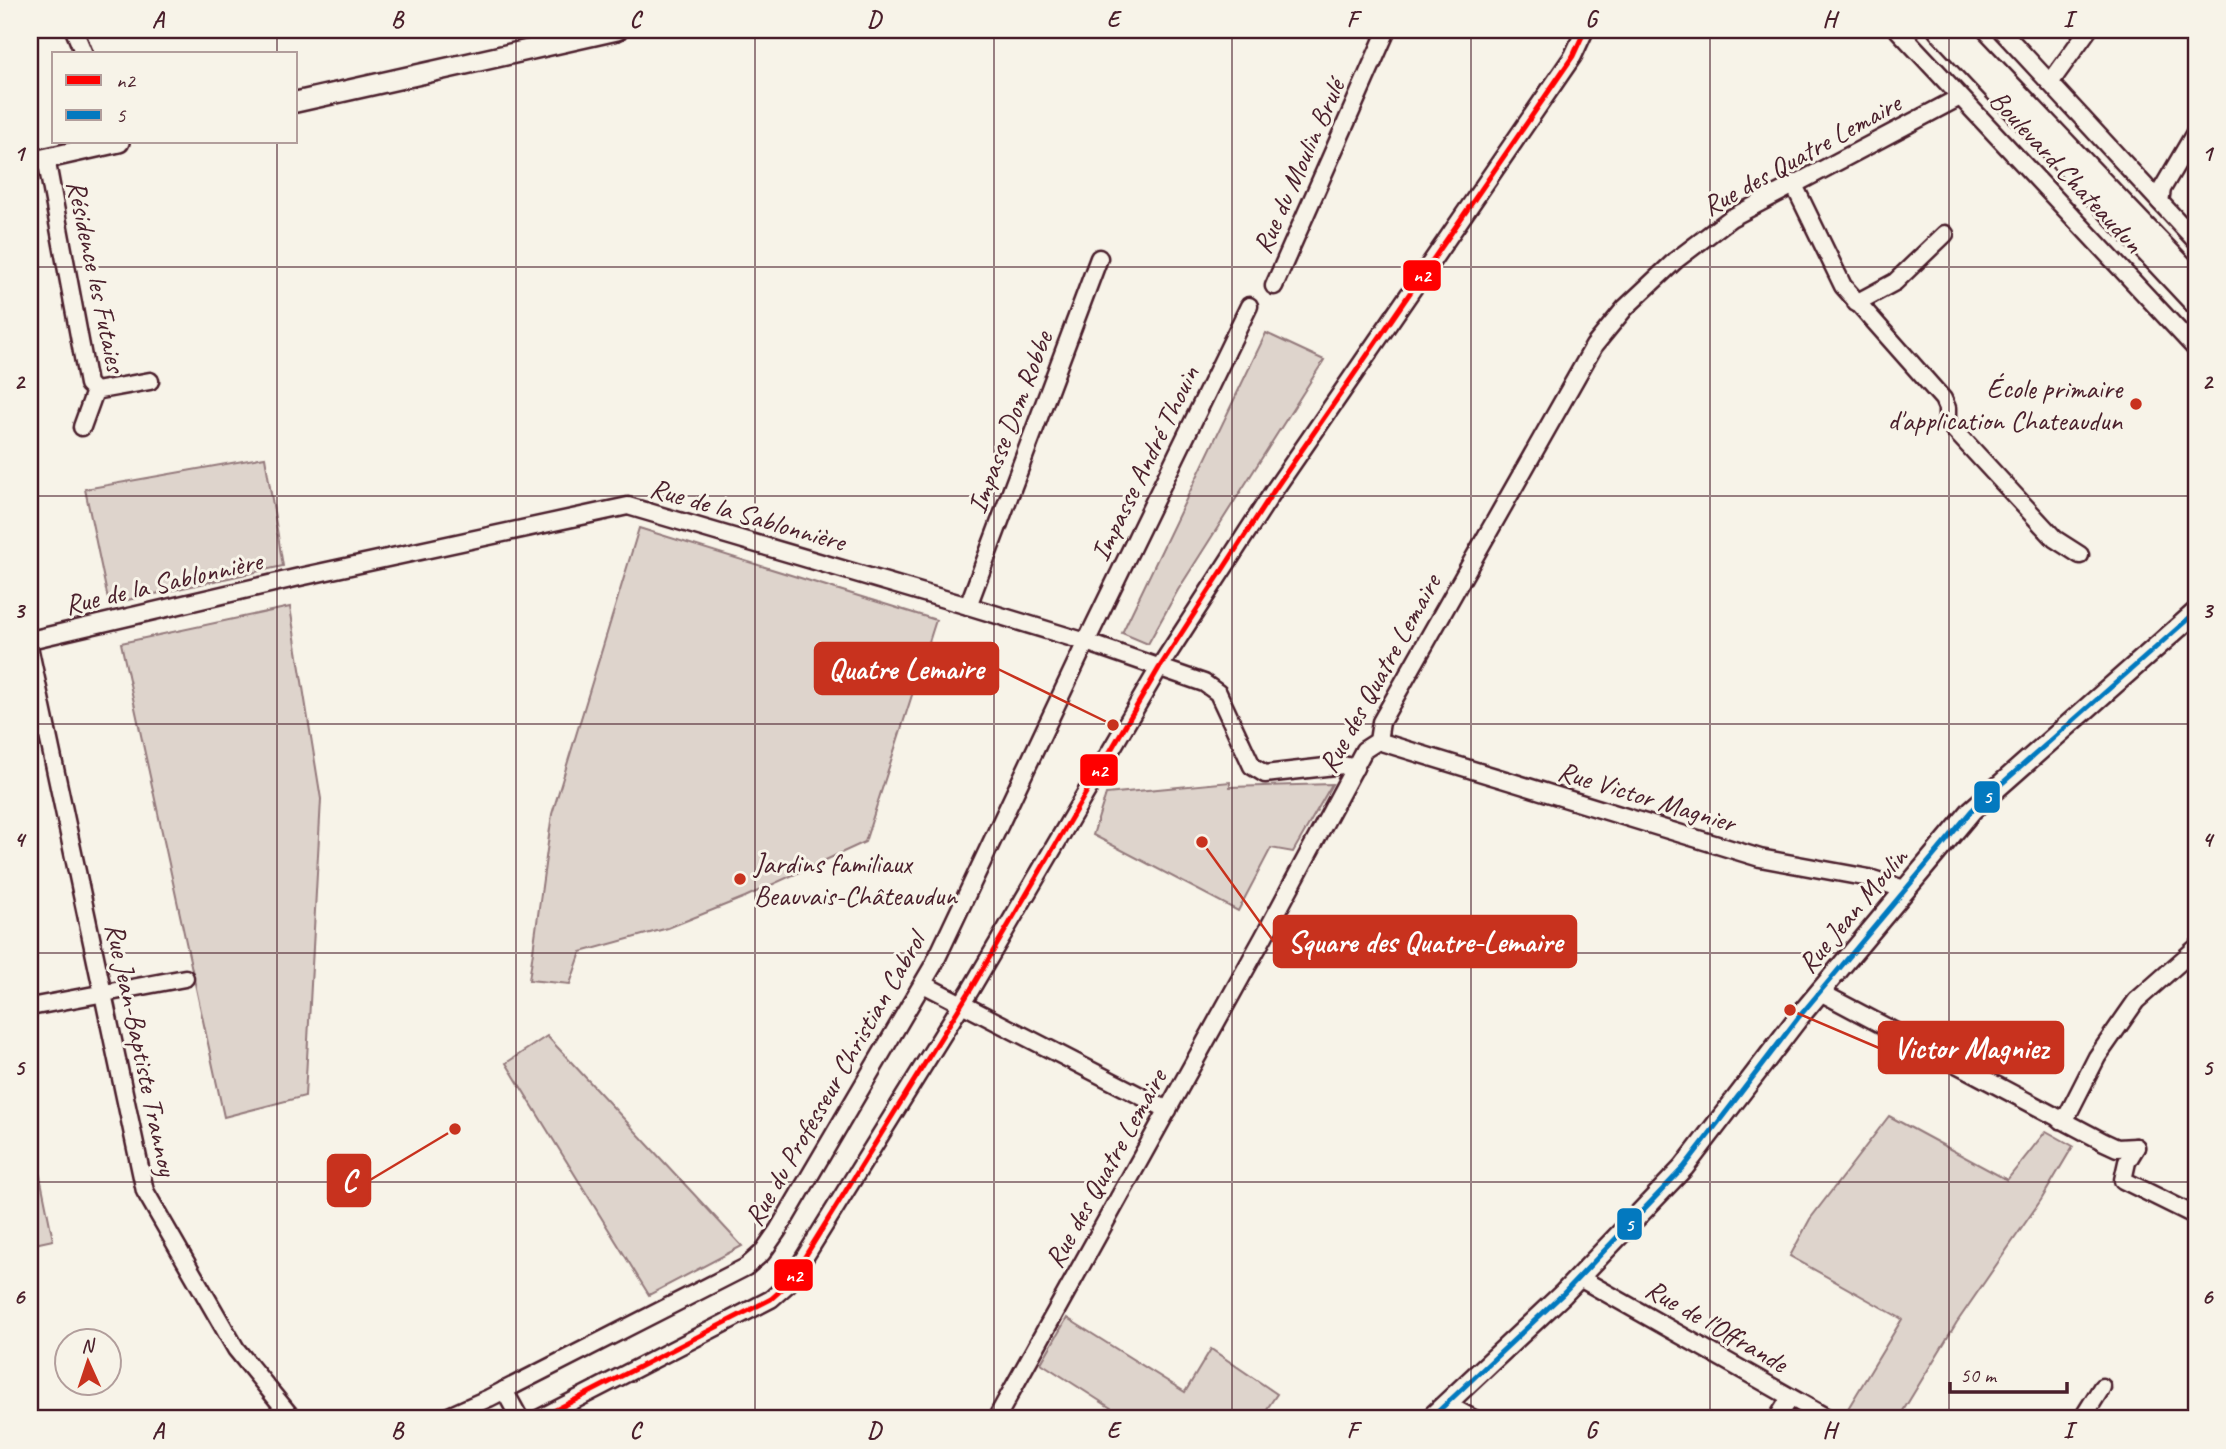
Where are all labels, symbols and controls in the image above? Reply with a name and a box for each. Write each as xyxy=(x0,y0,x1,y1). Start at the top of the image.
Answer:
text: A xyxy=(152,5,166,34)
text: B xyxy=(391,5,405,34)
text: C xyxy=(630,5,644,34)
text: D xyxy=(867,5,883,34)
text: E xyxy=(1107,5,1123,34)
text: F xyxy=(1347,5,1363,34)
text: G xyxy=(1585,5,1600,34)
text: H xyxy=(1822,5,1840,34)
text: I xyxy=(2063,5,2078,34)
legend xyxy=(52,52,298,144)
text: n2 xyxy=(116,68,136,94)
street label: Rue du Moulin Brulé xyxy=(1244,70,1354,259)
street label: Boulevard Chateaudun xyxy=(1982,83,2151,260)
street label: Rue des Quatre Lemaire xyxy=(1696,85,1908,223)
text: 5 xyxy=(116,102,127,128)
text: 1 xyxy=(14,139,27,168)
text: 1 xyxy=(2202,139,2215,168)
street label: Résidence les Futaies xyxy=(59,177,134,378)
line badge: n2 xyxy=(1402,259,1442,292)
text: n2 xyxy=(1413,264,1433,288)
street label: Impasse Dom Robbe xyxy=(959,325,1061,518)
street label: Impasse André Thouin xyxy=(1082,360,1207,566)
text: 2 xyxy=(14,367,27,396)
text: 2 xyxy=(2202,367,2215,396)
place label: École primaire d'application Chateaudun xyxy=(1888,371,2124,438)
marker: École primaire d'application Chateaudun xyxy=(2128,396,2144,412)
street label: Rue de la Sablonnière xyxy=(646,470,851,560)
street label: Rue de la Sablonnière xyxy=(61,542,267,622)
street label: Rue des Quatre Lemaire xyxy=(1310,566,1449,779)
text: 3 xyxy=(14,596,27,625)
text: 3 xyxy=(2202,596,2215,625)
callout: Quatre Lemaire xyxy=(815,643,998,694)
text: Quatre Lemaire xyxy=(828,650,986,688)
line badge: n2 xyxy=(1079,753,1119,787)
street label: Rue Victor Magnier xyxy=(1554,753,1742,841)
text: n2 xyxy=(1090,759,1110,783)
line badge: 5 xyxy=(1973,780,2001,814)
text: 5 xyxy=(1983,785,1993,809)
text: 4 xyxy=(14,825,27,854)
text: 4 xyxy=(2202,825,2215,854)
street label: Rue Jean Moulin xyxy=(1790,840,1916,980)
place label: Jardins familiaux Beauvais-Châteaudun xyxy=(752,846,958,913)
marker: Jardins familiaux Beauvais-Châteaudun xyxy=(732,871,748,887)
callout: Square des Quatre-Lemaire xyxy=(1274,916,1576,967)
street label: Rue Jean-Baptiste Trannoy xyxy=(98,920,186,1181)
street label: Rue du Professeur Christian Cabrol xyxy=(736,922,935,1232)
text: Square des Quatre-Lemaire xyxy=(1288,923,1565,961)
callout: Victor Magniez xyxy=(1879,1022,2063,1073)
text: Victor Magniez xyxy=(1894,1029,2051,1067)
text: 5 xyxy=(14,1053,26,1082)
text: 5 xyxy=(2202,1053,2214,1082)
street label: Rue des Quatre Lemaire xyxy=(1036,1061,1175,1274)
callout: C xyxy=(328,1155,370,1206)
text: C xyxy=(342,1162,360,1200)
line badge: 5 xyxy=(1616,1207,1643,1241)
text: 5 xyxy=(1625,1213,1635,1237)
line badge: n2 xyxy=(773,1258,814,1292)
text: n2 xyxy=(785,1264,805,1288)
street label: Rue de l'Offrande xyxy=(1640,1271,1796,1381)
text: 6 xyxy=(14,1282,27,1311)
text: 6 xyxy=(2202,1282,2215,1311)
north arrow xyxy=(52,1326,122,1396)
text: N xyxy=(81,1334,97,1358)
scale bar xyxy=(1950,1351,2067,1395)
text: 50 m xyxy=(1960,1362,1998,1388)
text: A xyxy=(152,1416,166,1445)
text: B xyxy=(391,1416,405,1445)
text: C xyxy=(630,1416,644,1445)
text: D xyxy=(867,1416,883,1445)
text: E xyxy=(1107,1416,1123,1445)
text: F xyxy=(1347,1416,1363,1445)
text: G xyxy=(1585,1416,1600,1445)
text: H xyxy=(1822,1416,1840,1445)
text: I xyxy=(2063,1416,2078,1445)

